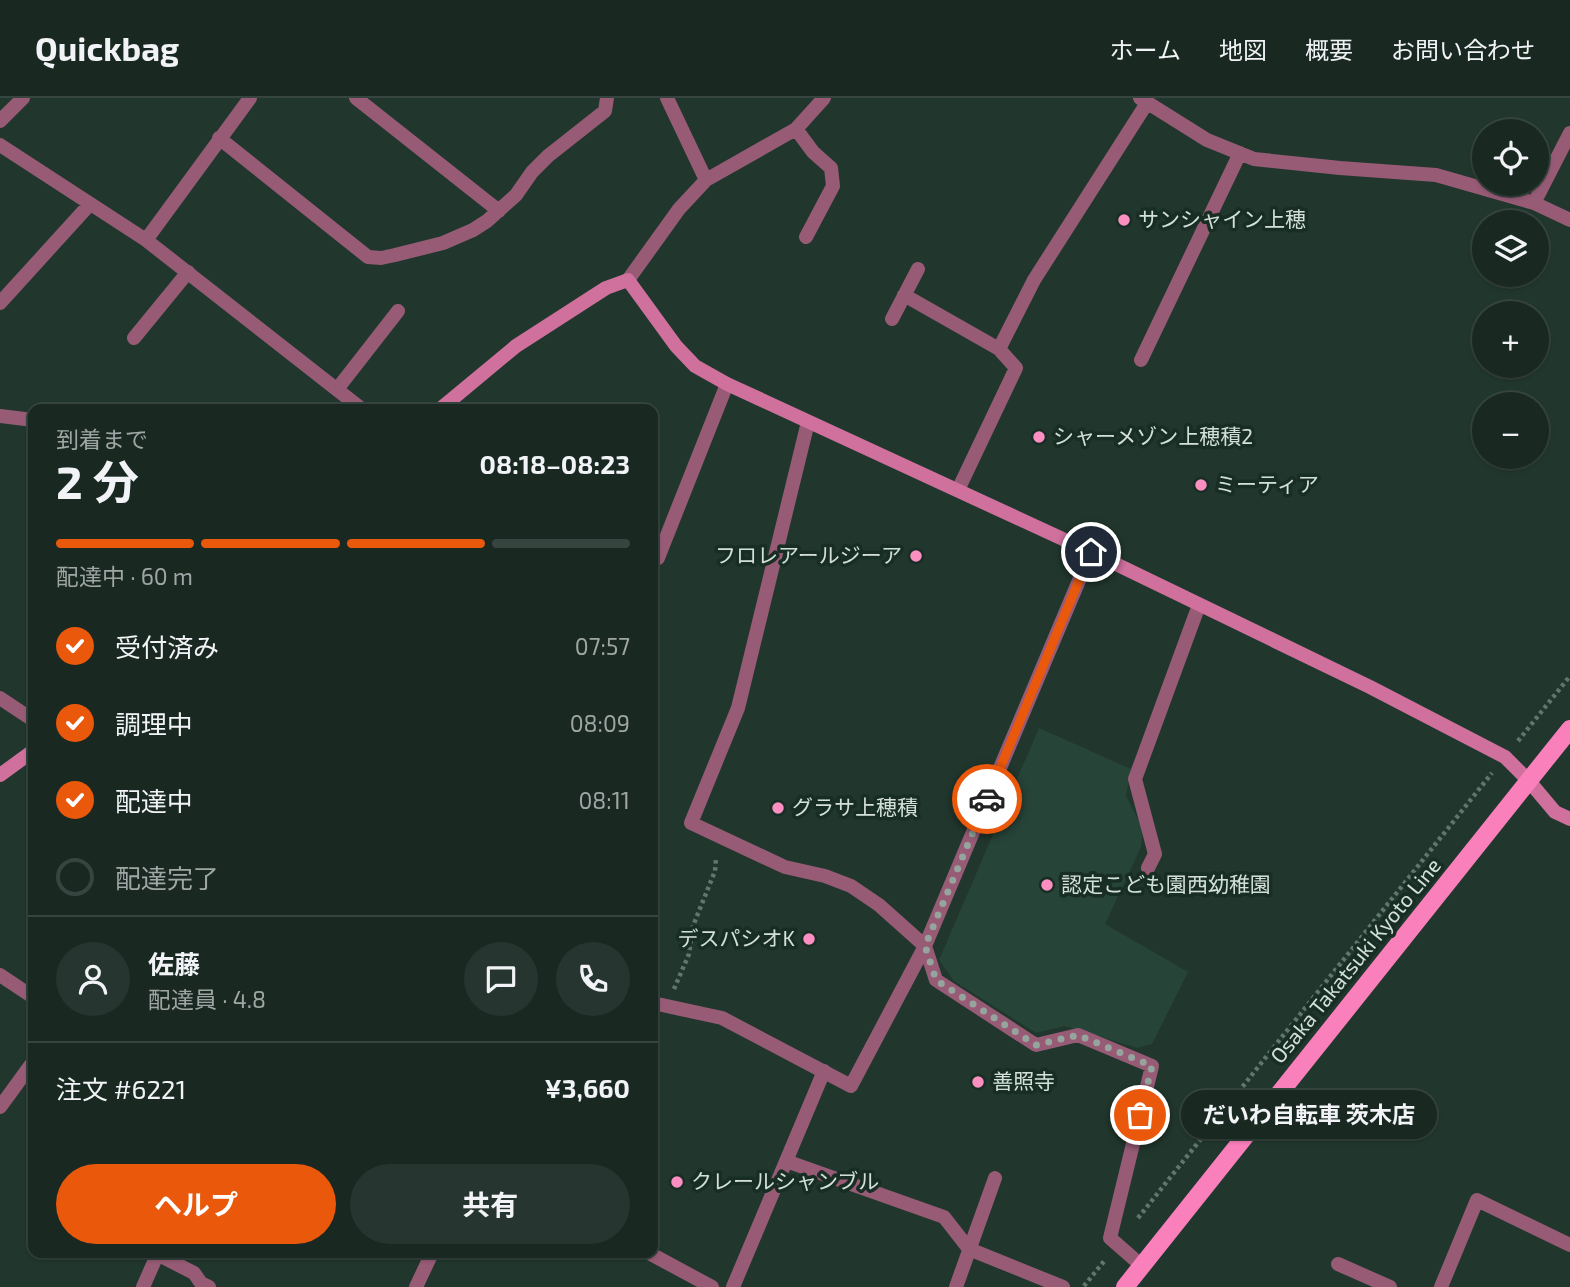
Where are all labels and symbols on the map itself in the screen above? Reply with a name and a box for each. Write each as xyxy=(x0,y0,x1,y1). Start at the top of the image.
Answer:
place label: サンシャイン上穂 xyxy=(1138,206,1306,231)
marker: サンシャイン上穂 xyxy=(1116,212,1132,228)
place label: シャーメゾン上穂積2 xyxy=(1053,423,1253,448)
marker: シャーメゾン上穂積2 xyxy=(1031,429,1047,445)
place label: ミーティア xyxy=(1215,471,1319,496)
marker: ミーティア xyxy=(1193,477,1209,493)
pin xyxy=(1061,522,1121,582)
place label: フロレアールジーア xyxy=(715,542,902,567)
marker: フロレアールジーア xyxy=(908,548,924,564)
courier xyxy=(952,764,1022,834)
place label: グラサ上穂積 xyxy=(792,794,918,819)
marker: グラサ上穂積 xyxy=(770,800,786,816)
street label: Osaka Takatsuki Kyoto Line xyxy=(1264,852,1445,1068)
place label: 認定こども園西幼稚園 xyxy=(1061,871,1271,896)
marker: 認定こども園西幼稚園 xyxy=(1039,877,1055,893)
place label: デスパシオK xyxy=(678,925,796,950)
marker: デスパシオK xyxy=(801,931,817,947)
place label: 善照寺 xyxy=(992,1068,1055,1093)
marker: 善照寺 xyxy=(970,1074,986,1090)
pin xyxy=(1110,1085,1170,1145)
callout: だいわ自転車 茨木店 xyxy=(1182,1090,1438,1140)
place label: クレールシャンブル xyxy=(691,1168,879,1193)
marker: クレールシャンブル xyxy=(669,1174,685,1190)

